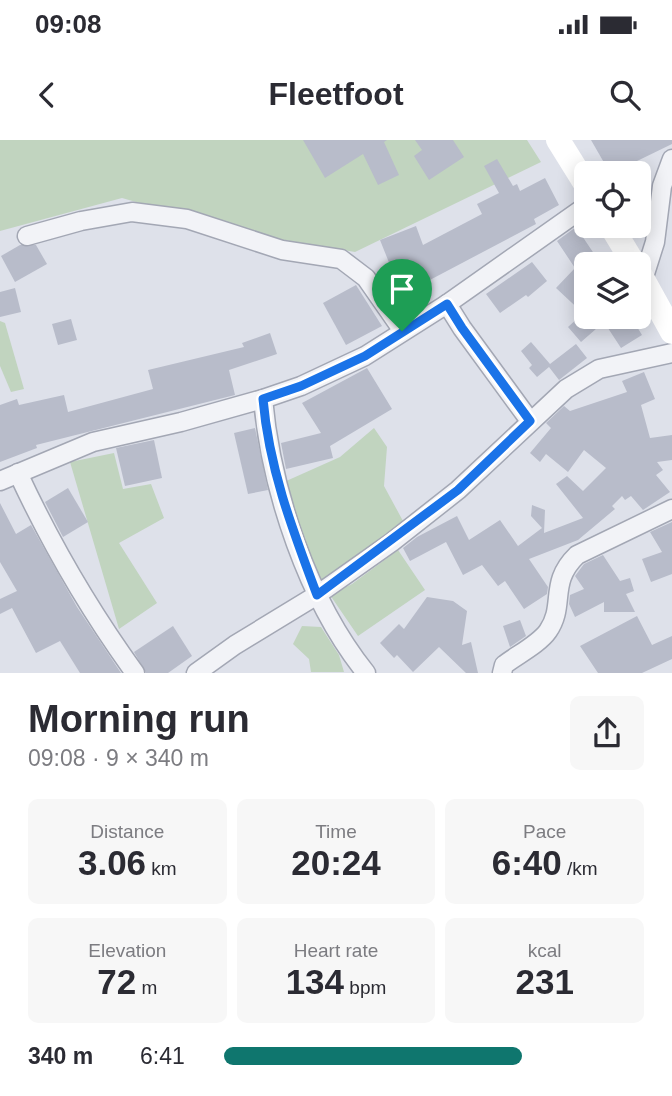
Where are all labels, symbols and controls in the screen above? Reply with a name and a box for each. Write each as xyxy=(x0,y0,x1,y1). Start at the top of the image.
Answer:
text: 09:08 xyxy=(35,9,102,39)
icon: back xyxy=(28,76,66,114)
text: Fleetfoot xyxy=(268,76,404,112)
icon: search xyxy=(606,76,644,114)
map controls xyxy=(574,161,651,329)
button: locate xyxy=(574,161,651,238)
button: layers xyxy=(574,252,651,329)
pin xyxy=(372,259,432,331)
icon: arrive xyxy=(383,270,421,308)
button: share xyxy=(570,696,644,770)
text: Morning run xyxy=(28,698,250,740)
text: 09:08 · 9 × 340 m xyxy=(28,745,209,771)
text: Distance xyxy=(90,821,164,842)
text: Time xyxy=(315,821,357,842)
text: Pace xyxy=(523,821,566,842)
text: 3.06 xyxy=(78,843,146,882)
text: 20:24 xyxy=(291,843,381,882)
text: 6:40 xyxy=(492,843,562,882)
text: km xyxy=(146,858,177,879)
text: /km xyxy=(562,858,598,879)
text: Elevation xyxy=(88,940,166,961)
text: Heart rate xyxy=(294,940,378,961)
text: kcal xyxy=(528,940,562,961)
text: 72 xyxy=(97,962,136,1001)
text: 134 xyxy=(286,962,344,1001)
text: 231 xyxy=(515,962,574,1001)
text: m xyxy=(136,977,157,998)
text: bpm xyxy=(344,977,386,998)
text: 340 m xyxy=(28,1043,93,1069)
text: 6:41 xyxy=(140,1043,185,1069)

